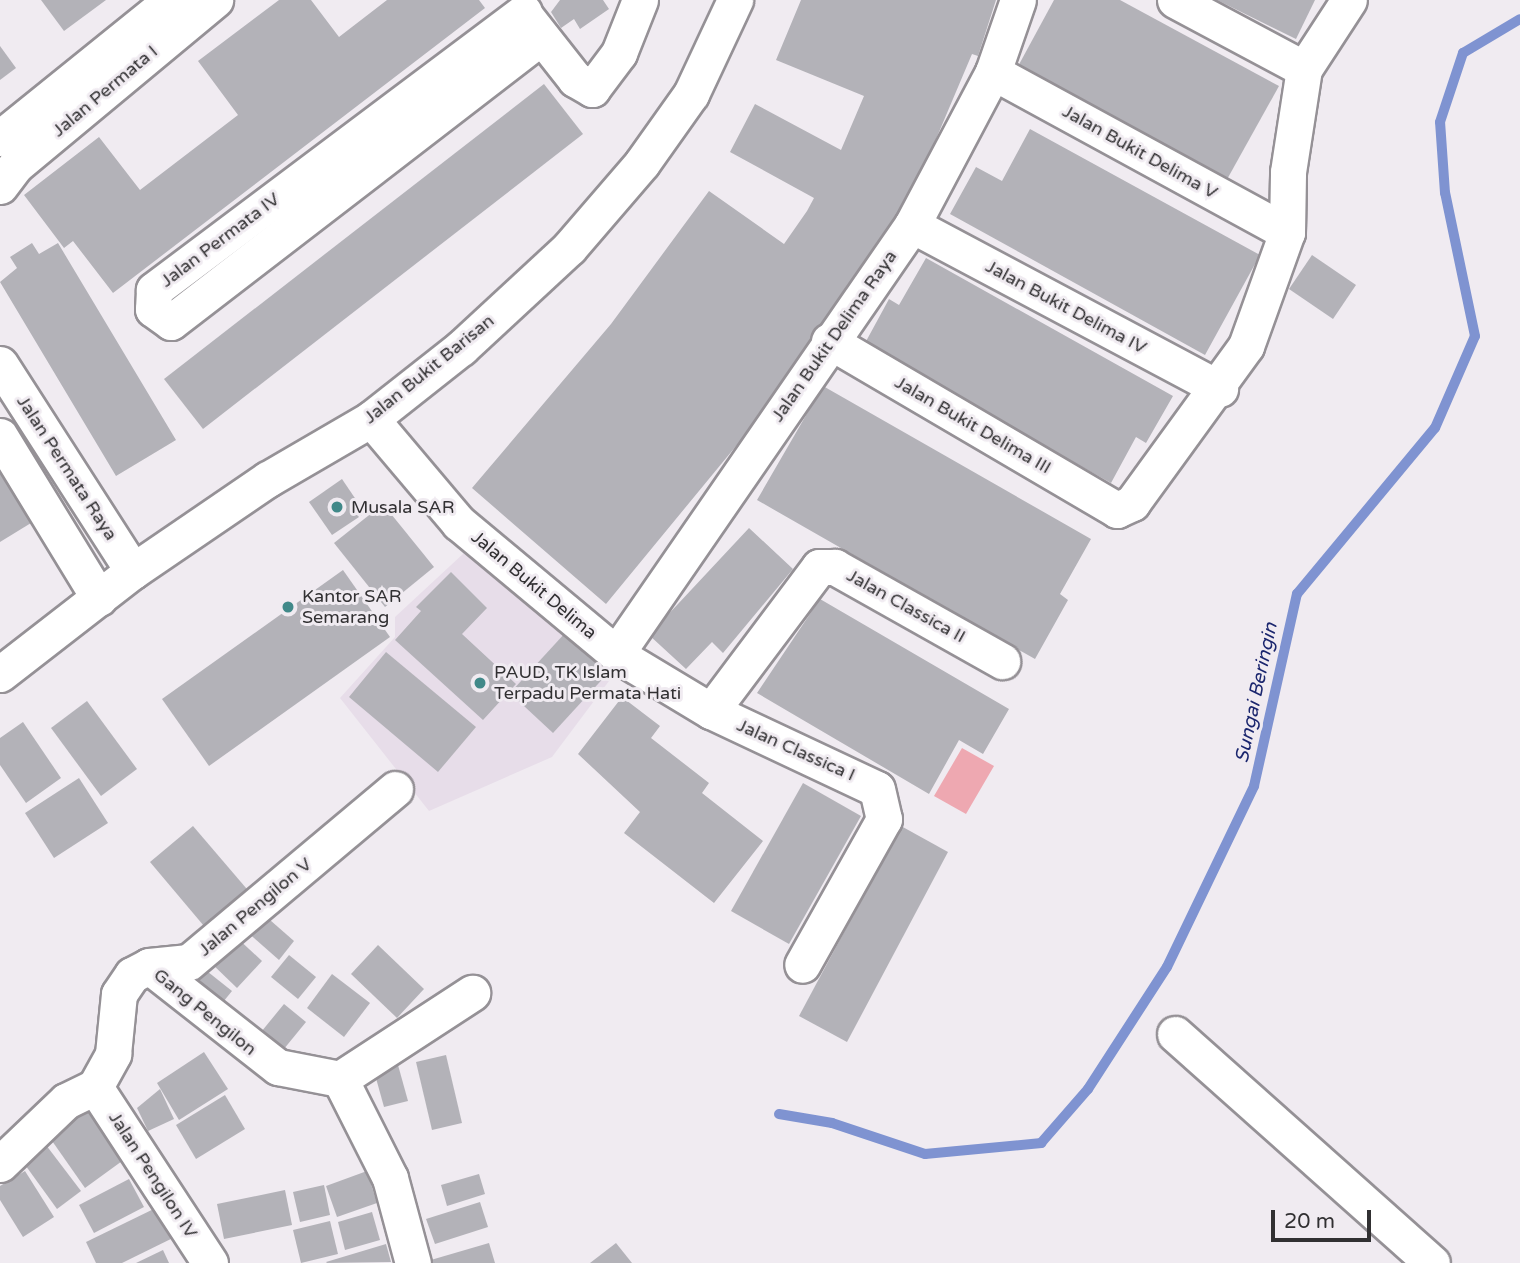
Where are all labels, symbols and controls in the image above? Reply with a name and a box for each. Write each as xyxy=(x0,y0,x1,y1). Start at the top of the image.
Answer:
street label: Jalan Permata I xyxy=(48,41,162,141)
street label: Jalan Bukit Delima V xyxy=(1059,100,1221,204)
street label: Jalan Permata IV xyxy=(156,188,284,292)
street label: Jalan Bukit Delima Raya xyxy=(767,246,901,426)
street label: Jalan Bukit Delima IV xyxy=(982,255,1150,359)
street label: Jalan Bukit Barisan xyxy=(359,310,499,428)
street label: Jalan Bukit Delima III xyxy=(891,371,1055,479)
street label: Jalan Permata Raya xyxy=(12,392,122,544)
place label: Musala SAR xyxy=(351,496,454,518)
marker: Musala SAR xyxy=(329,499,345,515)
street label: Jalan Bukit Delima xyxy=(467,526,601,644)
street label: Jalan Classica II xyxy=(843,564,969,648)
place label: Kantor SAR Semarang xyxy=(302,586,402,628)
marker: Kantor SAR Semarang xyxy=(280,599,296,615)
water label: Sungai Beringin xyxy=(1231,621,1283,765)
place label: PAUD, TK Islam Terpadu Permata Hati xyxy=(494,662,681,704)
marker: PAUD, TK Islam Terpadu Permata Hati xyxy=(472,675,488,691)
street label: Jalan Classica I xyxy=(734,714,858,786)
street label: Jalan Pengilon V xyxy=(194,853,316,961)
street label: Gang Pengilon xyxy=(149,964,261,1060)
street label: Jalan Pengilon IV xyxy=(104,1108,202,1242)
scale bar xyxy=(1275,1196,1375,1240)
text: 20 m xyxy=(1284,1209,1335,1234)

